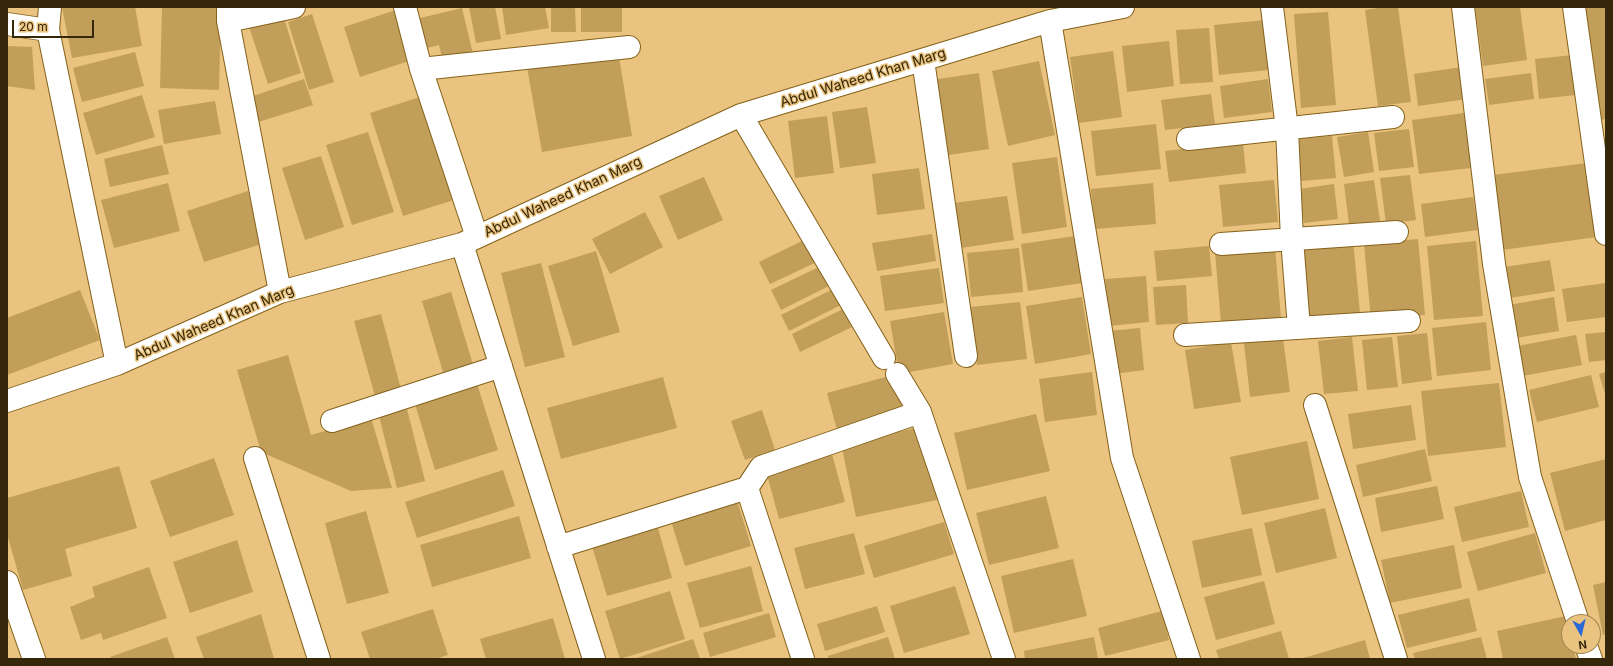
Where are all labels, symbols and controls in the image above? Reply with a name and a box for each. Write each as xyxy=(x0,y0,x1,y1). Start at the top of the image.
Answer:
scale bar xyxy=(14,12,96,38)
text: 20 m xyxy=(19,19,48,34)
street label: Abdul Waheed Khan Marg xyxy=(778,45,948,111)
street label: Abdul Waheed Khan Marg xyxy=(481,153,645,241)
street label: Abdul Waheed Khan Marg xyxy=(131,282,297,364)
north arrow xyxy=(1561,614,1601,654)
text: N xyxy=(1577,637,1588,652)

